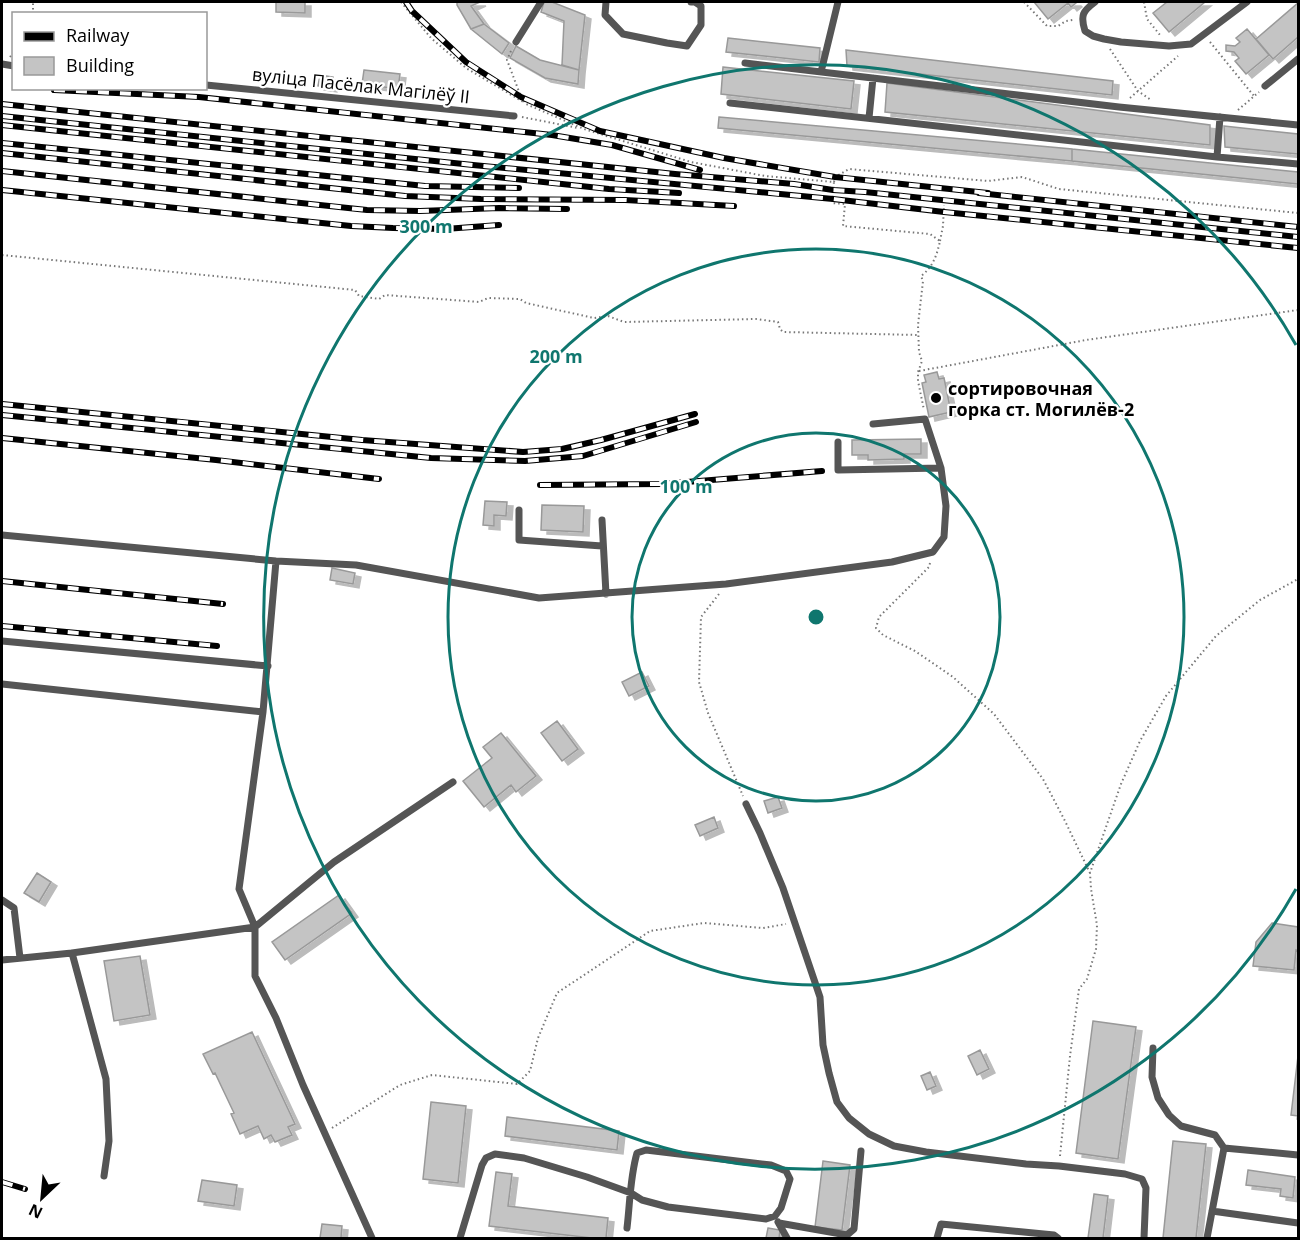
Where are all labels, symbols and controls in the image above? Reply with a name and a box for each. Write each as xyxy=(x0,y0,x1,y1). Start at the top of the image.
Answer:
legend xyxy=(12,12,207,90)
text: Railway xyxy=(66,23,130,47)
text: Building xyxy=(66,53,134,77)
street label: вуліца Пасёлак Магілёў II xyxy=(251,62,471,108)
text: 300 m xyxy=(399,214,453,238)
text: 200 m xyxy=(529,344,583,368)
place label: сортировочная горка ст. Могилёв-2 xyxy=(948,376,1134,421)
marker: сортировочная горка ст. Могилёв-2 xyxy=(929,391,943,405)
text: 100 m xyxy=(659,474,713,498)
centre of rings xyxy=(806,607,826,627)
north arrow xyxy=(12,1168,72,1228)
text: N xyxy=(25,1199,46,1224)

